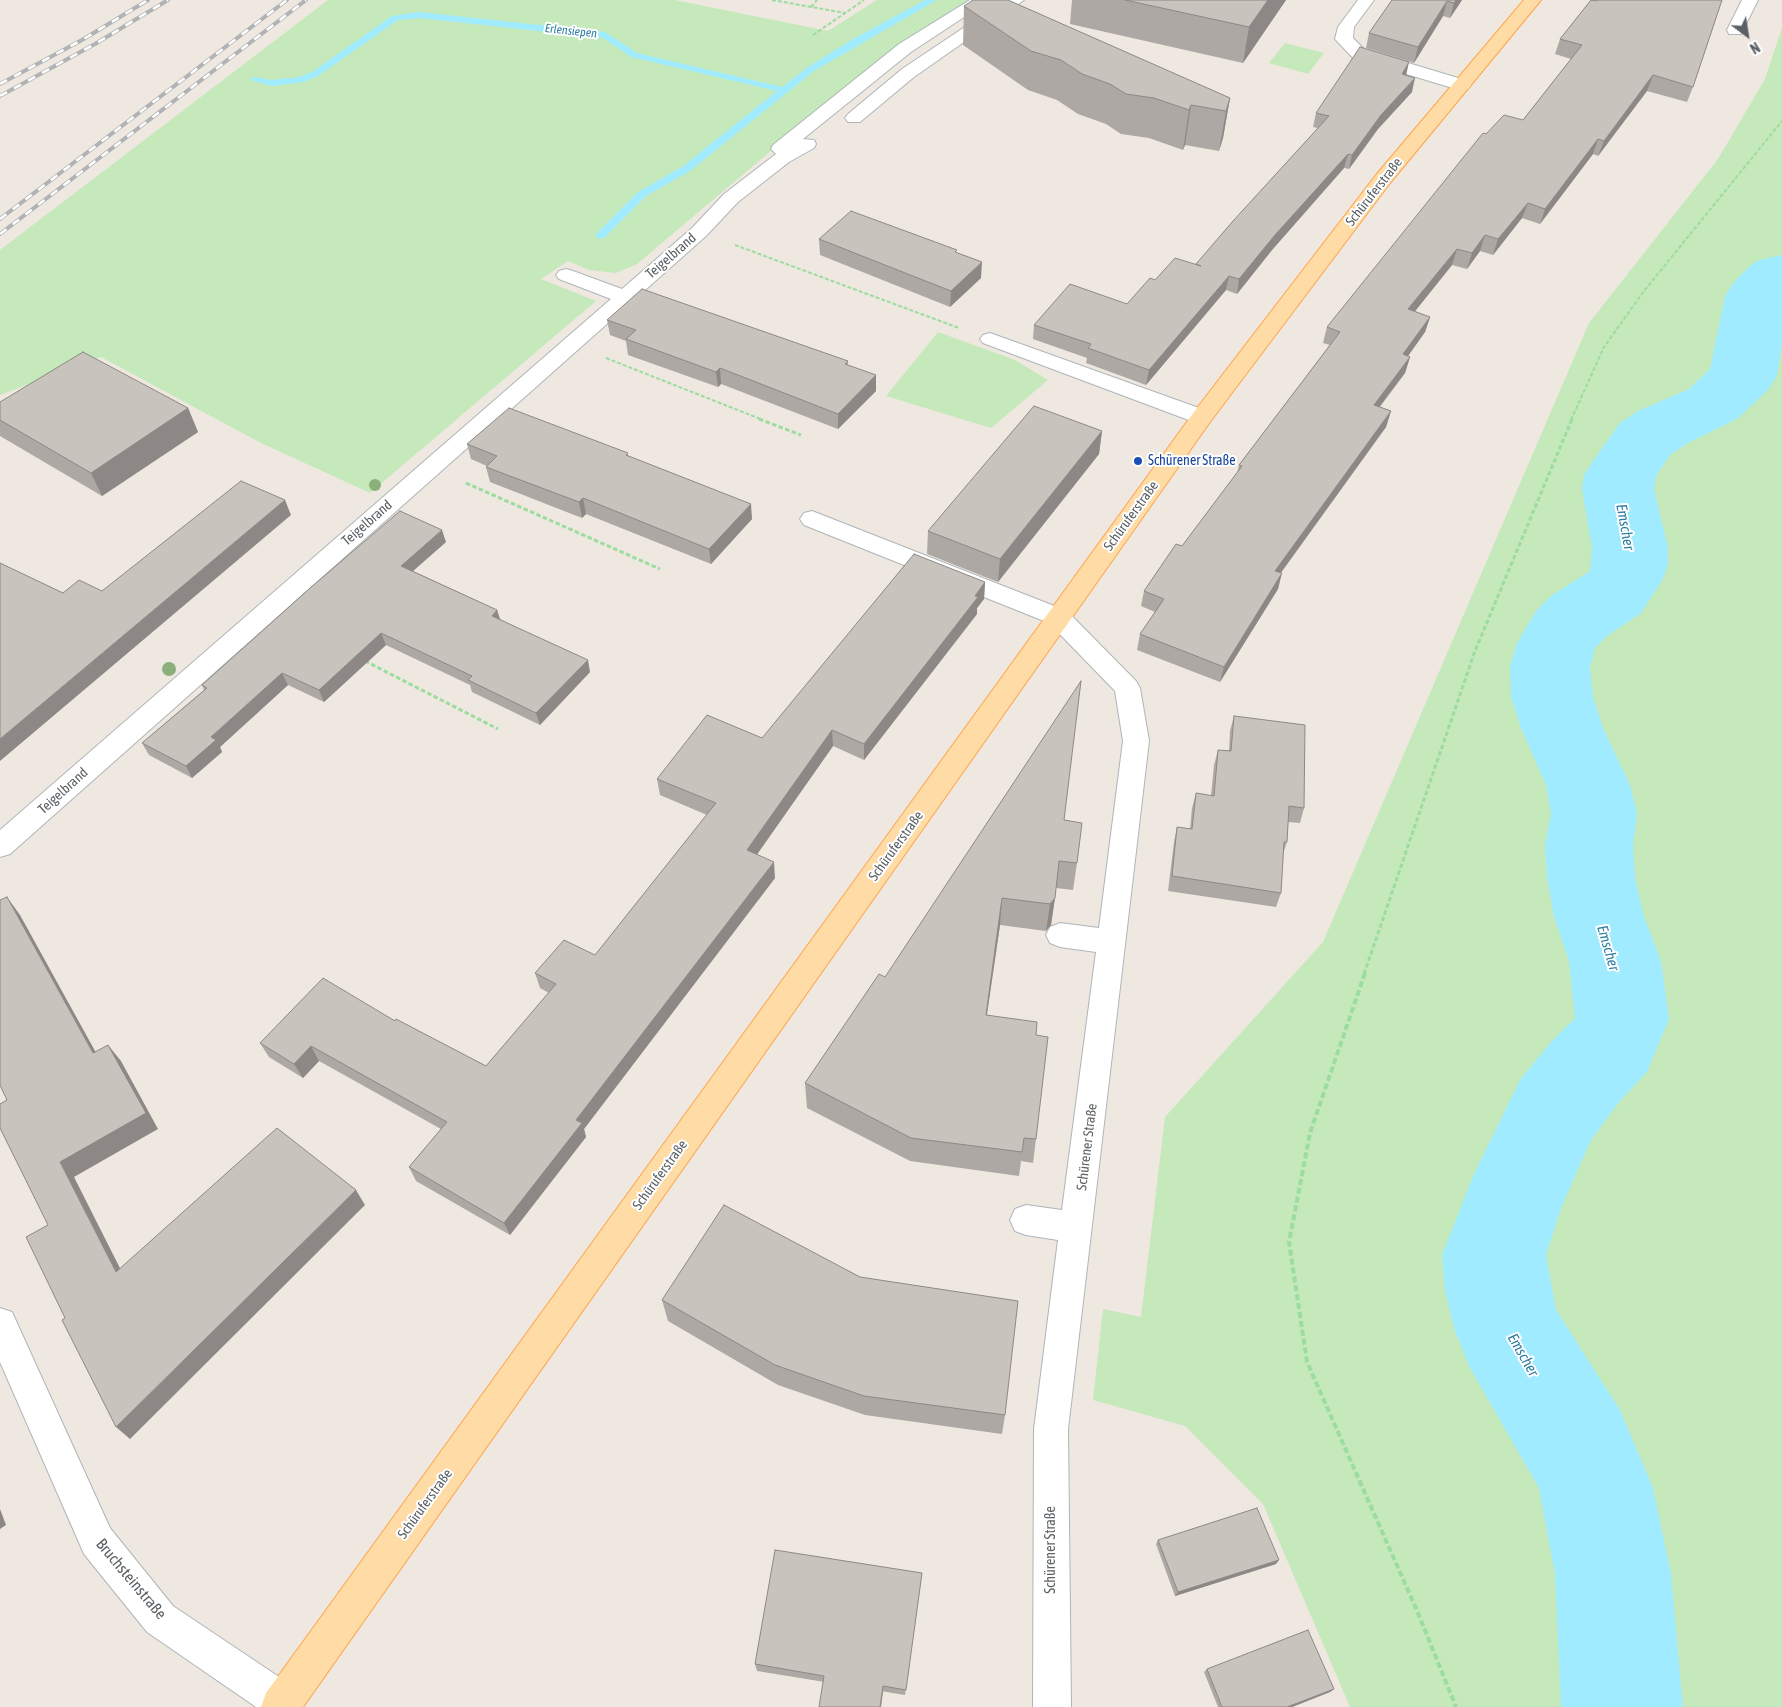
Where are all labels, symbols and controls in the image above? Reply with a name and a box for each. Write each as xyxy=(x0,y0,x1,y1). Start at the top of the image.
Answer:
north arrow xyxy=(1722,10,1772,60)
water label: Erlensiepen xyxy=(544,21,598,41)
text: N xyxy=(1747,39,1762,57)
street label: Schüruferstraße xyxy=(1342,154,1406,230)
street label: Teigelbrand xyxy=(642,230,700,282)
place label: Schürener Straße xyxy=(1148,453,1235,469)
marker: Schürener Straße xyxy=(1132,455,1144,467)
street label: Schüruferstraße xyxy=(1100,478,1162,554)
street label: Teigelbrand xyxy=(338,497,396,549)
water label: Emscher xyxy=(1612,503,1638,551)
street label: Teigelbrand xyxy=(35,764,91,818)
street label: Schüruferstraße xyxy=(865,808,927,884)
water label: Emscher xyxy=(1593,923,1623,973)
street label: Schürener Straße xyxy=(1073,1103,1101,1191)
street label: Schüruferstraße xyxy=(629,1137,691,1213)
water label: Emscher xyxy=(1504,1330,1542,1380)
street label: Schüruferstraße xyxy=(394,1466,456,1542)
street label: Schürener Straße xyxy=(1043,1506,1059,1594)
street label: Bruchsteinstraße xyxy=(92,1535,170,1623)

